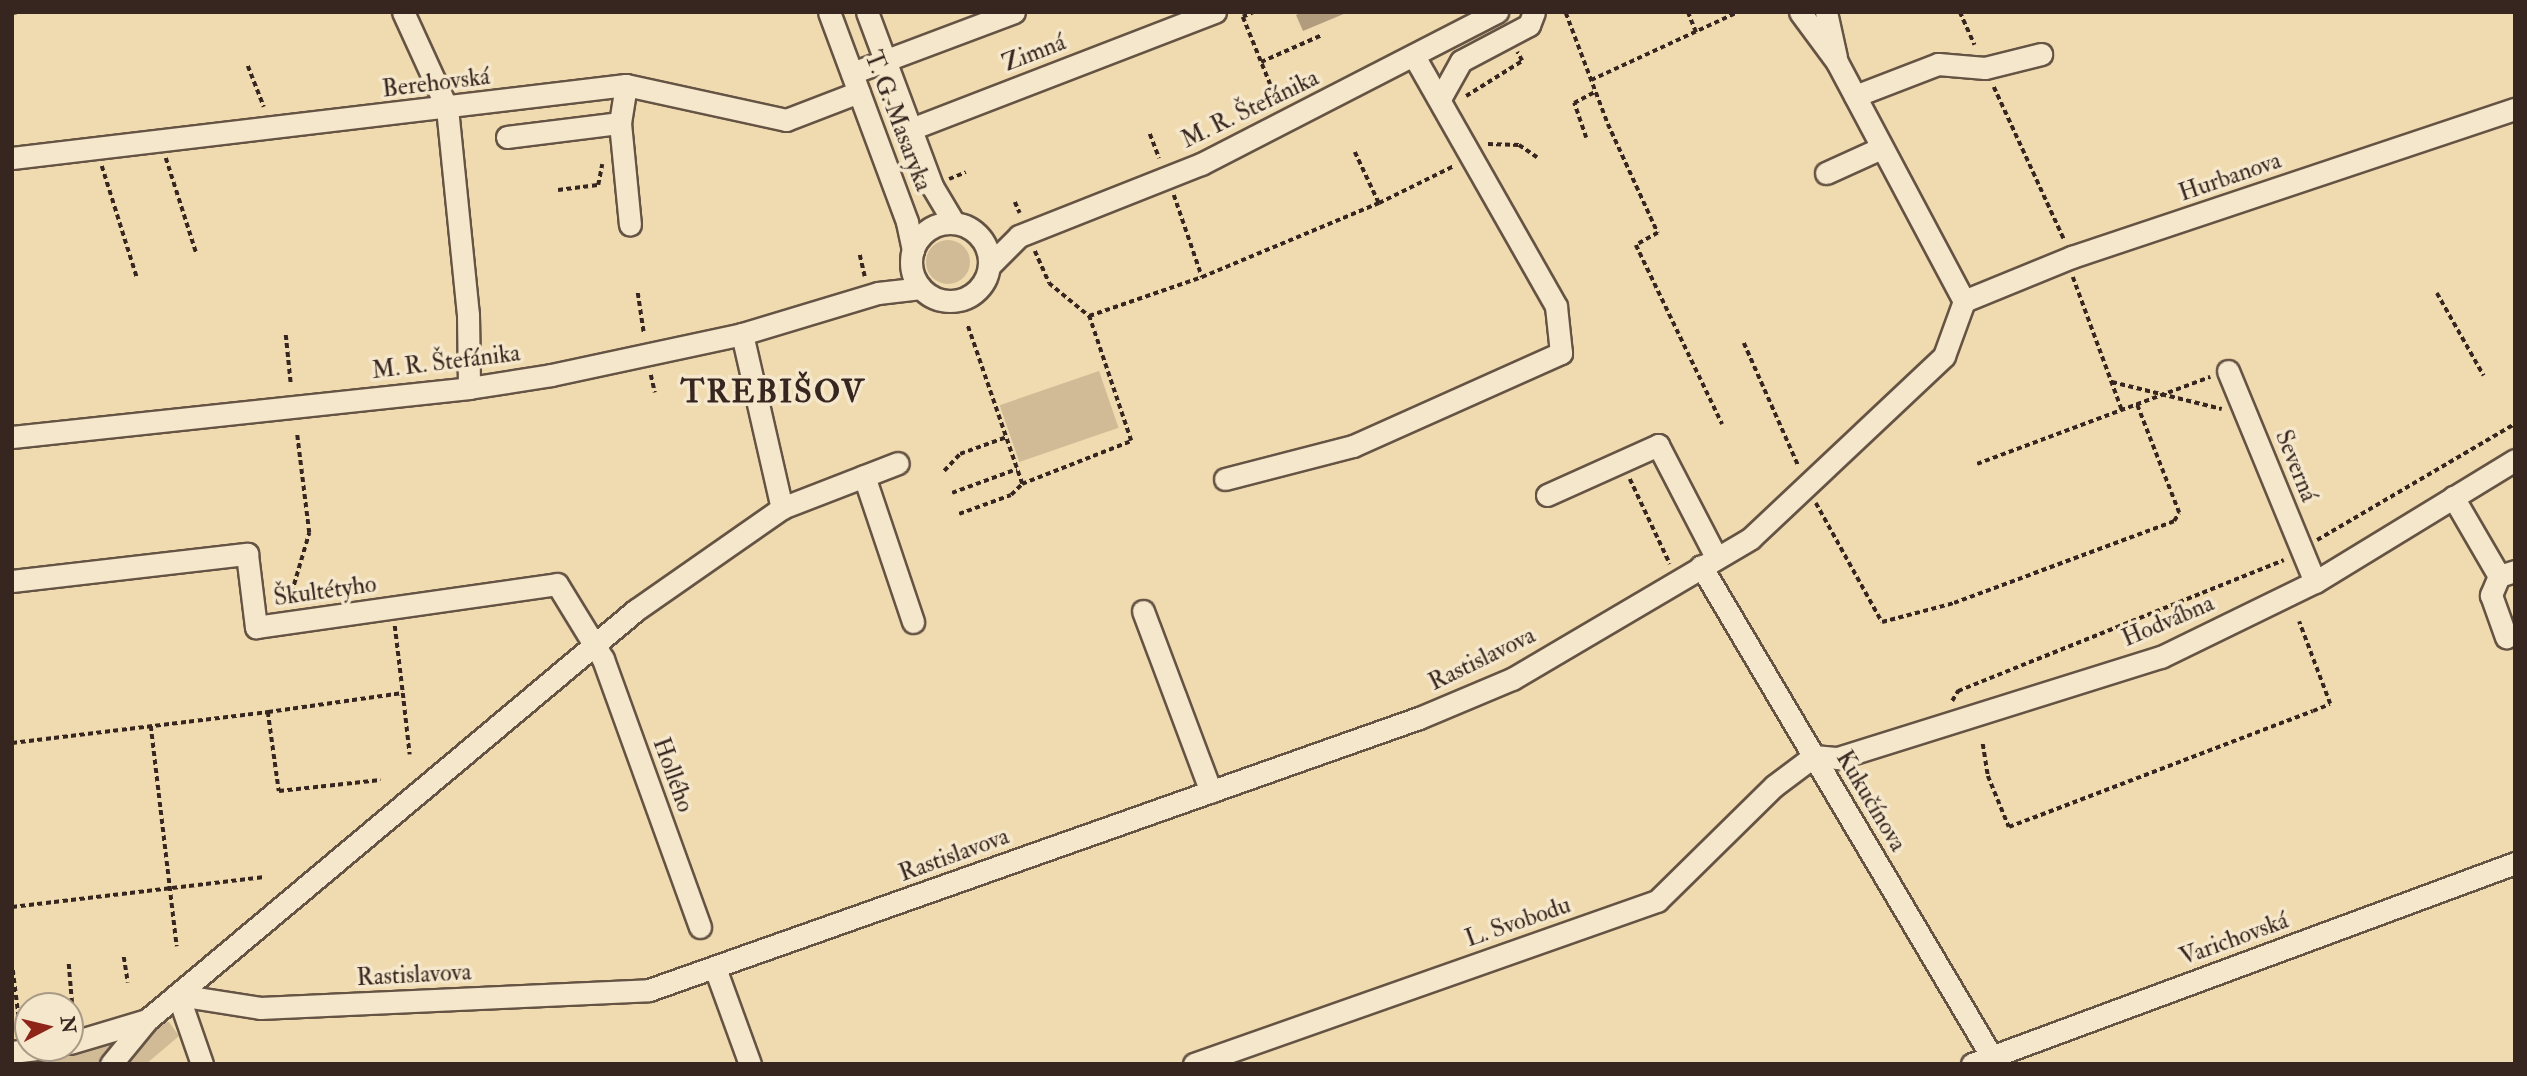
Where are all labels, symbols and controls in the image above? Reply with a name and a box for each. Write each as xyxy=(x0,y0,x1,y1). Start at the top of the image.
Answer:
street label: Zimná xyxy=(998,28,1070,78)
street label: T. G. Masaryka xyxy=(858,47,938,195)
street label: Berehovská xyxy=(380,62,492,104)
street label: M. R. Štefánika xyxy=(1177,63,1323,155)
street label: Hurbanova xyxy=(2175,146,2285,208)
street label: M. R. Štefánika xyxy=(370,339,522,385)
district label: TREBIŠOV xyxy=(681,373,865,411)
street label: Severná xyxy=(2269,426,2323,506)
street label: Škultétyho xyxy=(272,570,378,612)
street label: Hodvábna xyxy=(2118,589,2218,653)
street label: Rastislavova xyxy=(1424,621,1540,697)
street label: Hollého xyxy=(646,734,700,816)
street label: Kukučínova xyxy=(1830,745,1912,857)
street label: Rastislavova xyxy=(895,822,1013,888)
street label: L. Svobodu xyxy=(1462,891,1574,953)
street label: Varichovská xyxy=(2176,906,2292,972)
street label: Rastislavova xyxy=(356,958,472,992)
north arrow xyxy=(14,992,84,1062)
text: N xyxy=(55,1015,81,1035)

